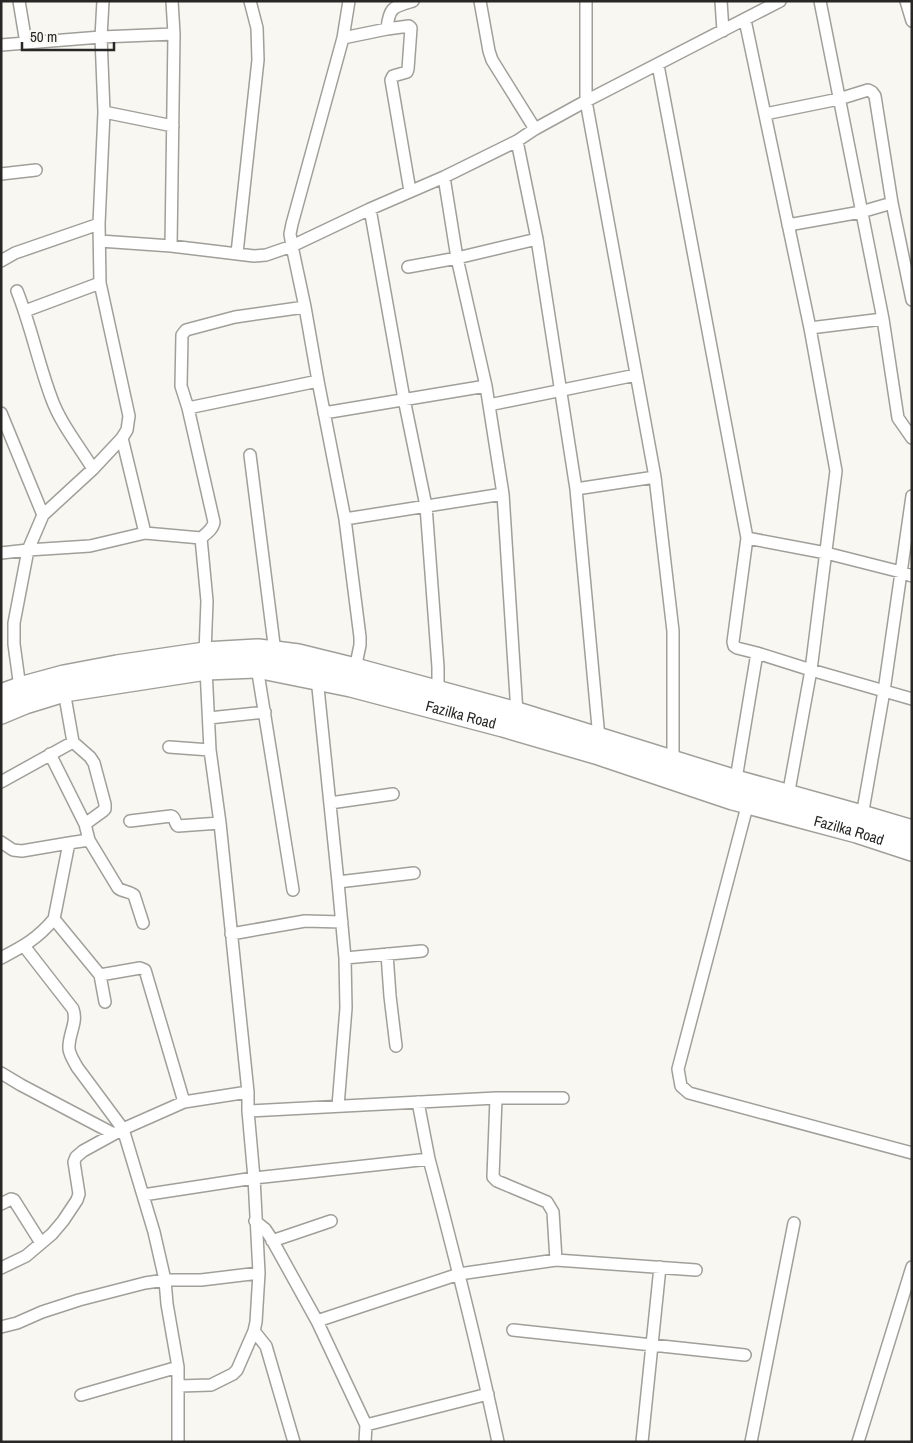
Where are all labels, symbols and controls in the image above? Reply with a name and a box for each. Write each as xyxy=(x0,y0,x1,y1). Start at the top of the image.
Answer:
scale bar xyxy=(22,20,115,52)
text: 50 m xyxy=(30,26,57,47)
street label: Fazilka Road xyxy=(424,695,498,734)
street label: Fazilka Road xyxy=(812,810,887,850)

